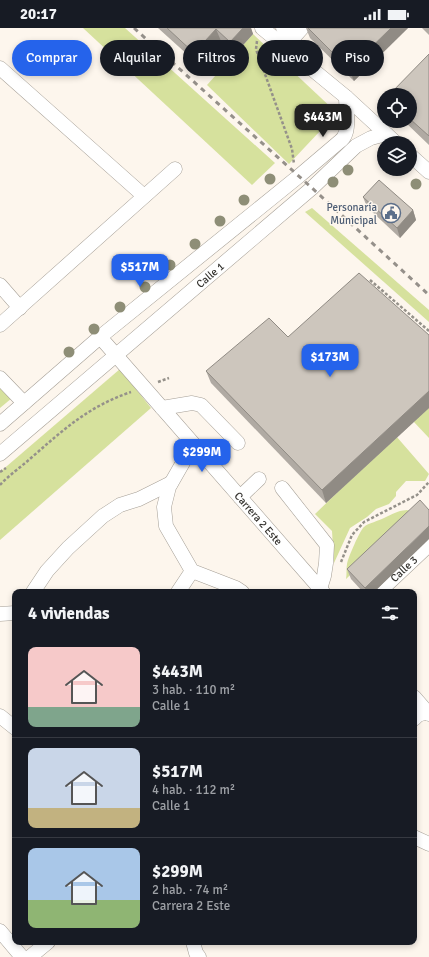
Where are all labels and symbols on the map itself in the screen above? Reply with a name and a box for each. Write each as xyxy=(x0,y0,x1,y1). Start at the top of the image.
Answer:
pin: $443M xyxy=(295,104,351,138)
place label: Personaría Municipal xyxy=(327,201,377,227)
public building icon: Personaría Municipal xyxy=(380,202,402,224)
pin: $517M xyxy=(112,254,168,288)
street label: Calle 1 xyxy=(194,259,227,290)
pin: $173M xyxy=(302,344,358,378)
pin: $299M xyxy=(174,439,230,473)
street label: Carrera 2 Este xyxy=(232,489,285,548)
street label: Calle 3 xyxy=(388,553,420,585)

